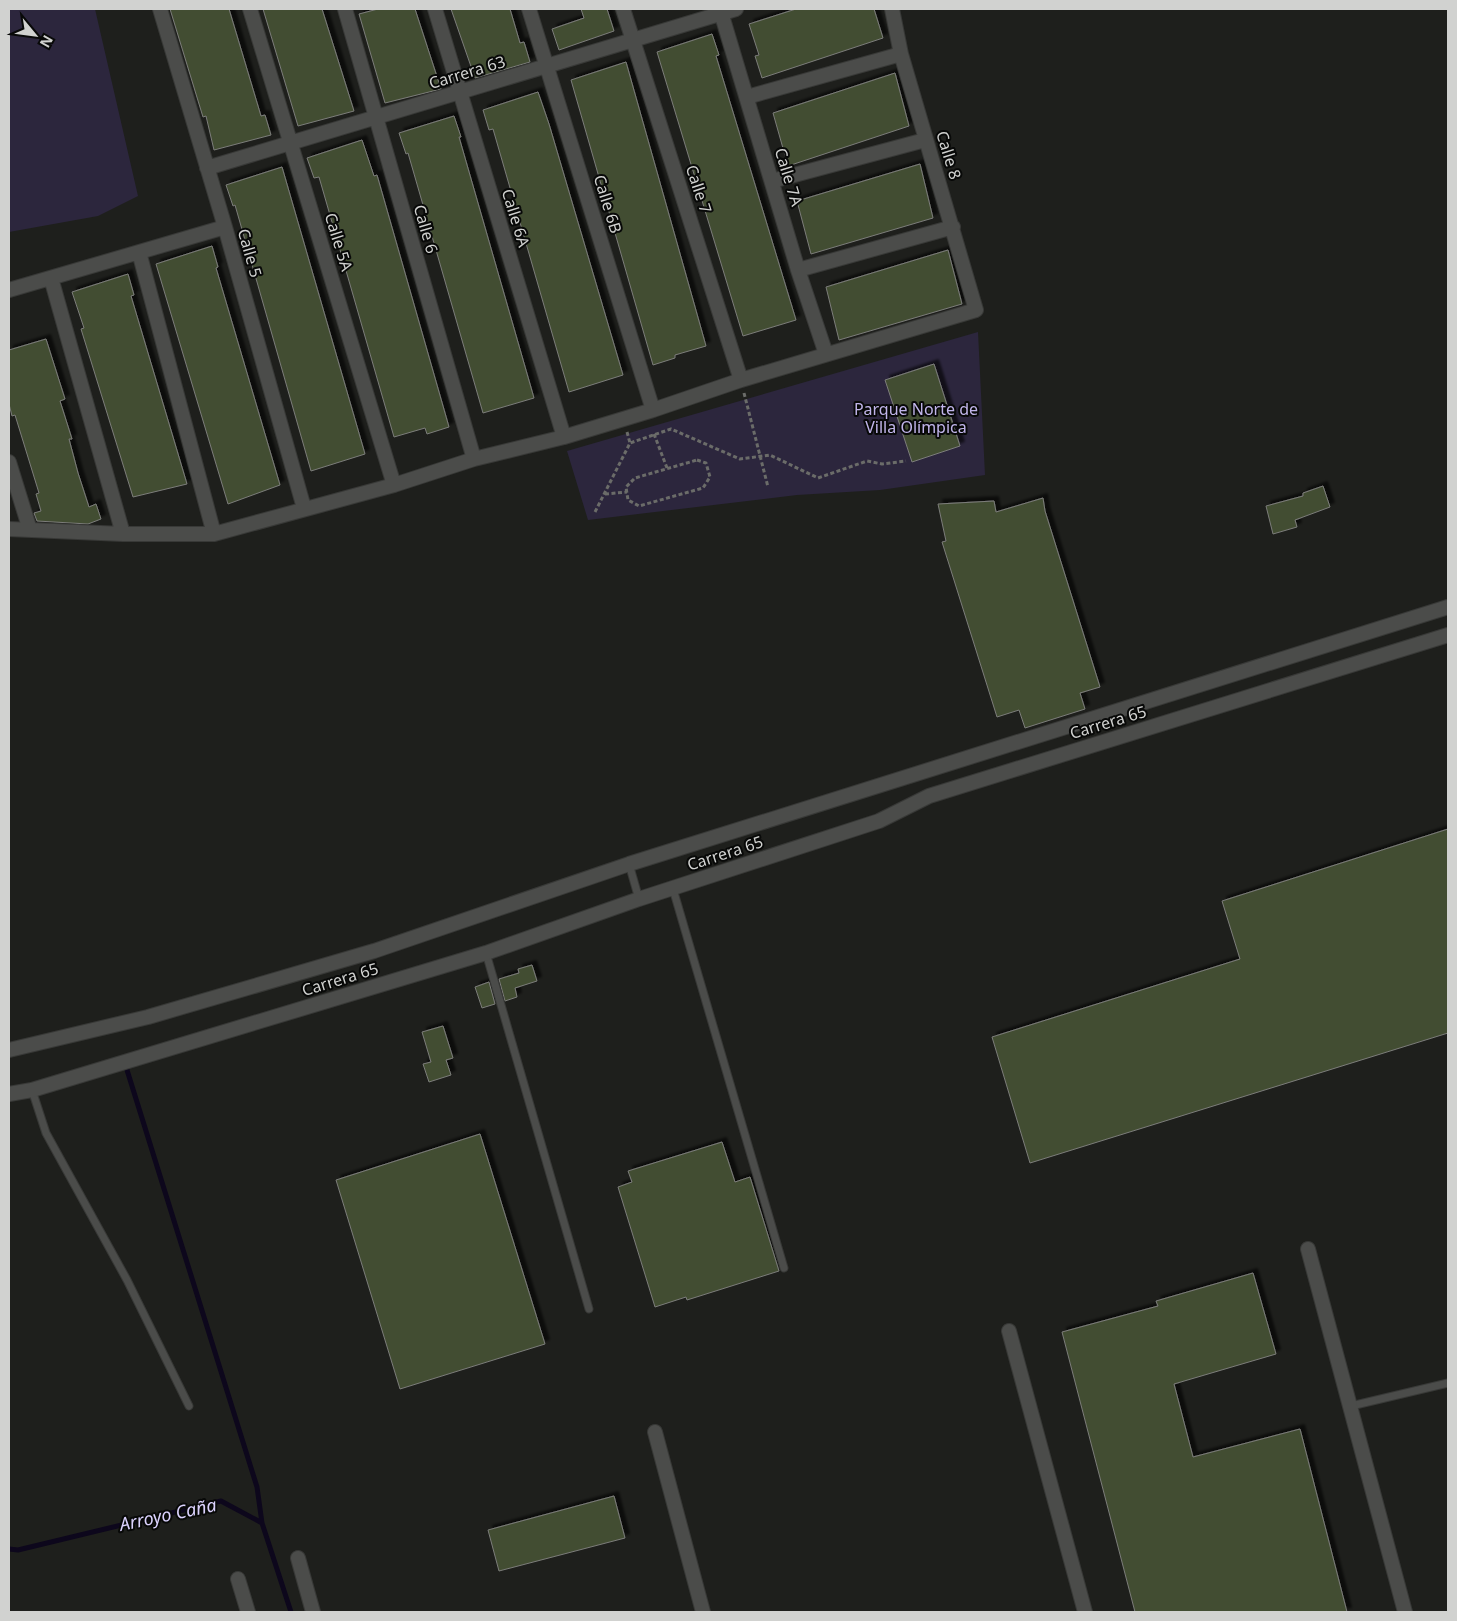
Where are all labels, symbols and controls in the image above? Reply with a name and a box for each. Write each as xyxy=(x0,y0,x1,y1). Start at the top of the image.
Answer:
north arrow xyxy=(10,10,60,60)
text: N xyxy=(36,32,58,51)
street label: Carrera 63 xyxy=(426,50,508,94)
street label: Calle 8 xyxy=(931,128,967,182)
street label: Calle 7A xyxy=(770,145,809,210)
street label: Calle 7 xyxy=(681,162,717,216)
street label: Calle 6B xyxy=(589,172,627,236)
street label: Calle 6A xyxy=(497,186,536,251)
street label: Calle 6 xyxy=(409,202,443,256)
street label: Calle 5A xyxy=(320,210,359,275)
street label: Calle 5 xyxy=(233,226,267,280)
park label: Parque Norte de Villa Olímpica xyxy=(854,398,978,438)
street label: Carrera 65 xyxy=(1067,700,1149,744)
street label: Carrera 65 xyxy=(684,830,766,876)
street label: Carrera 65 xyxy=(299,957,381,1001)
water label: Arroyo Caña xyxy=(115,1492,218,1536)

